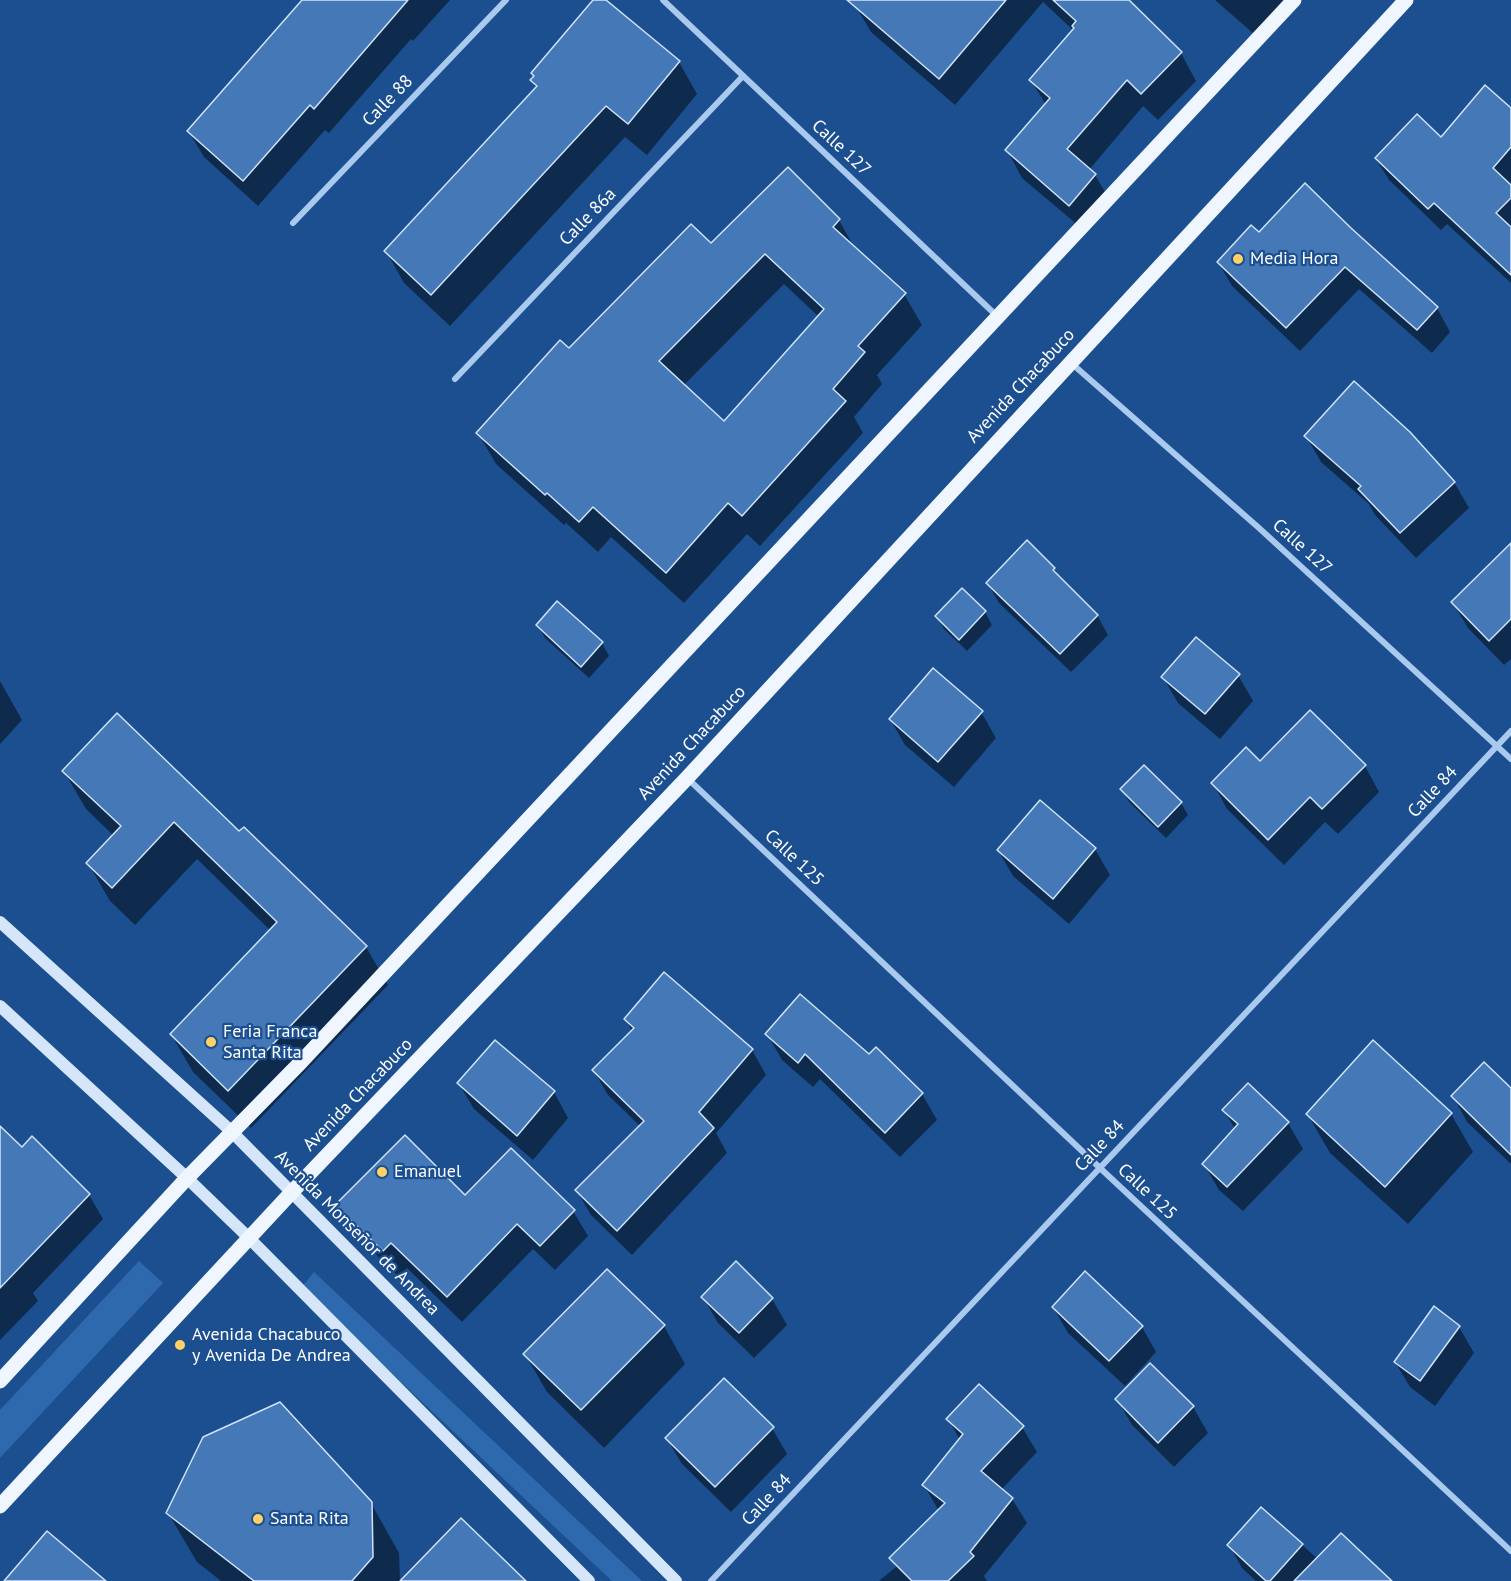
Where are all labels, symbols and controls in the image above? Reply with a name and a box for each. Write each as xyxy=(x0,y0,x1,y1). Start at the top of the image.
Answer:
street label: Calle 88 xyxy=(358,71,418,131)
street label: Calle 127 xyxy=(807,115,875,181)
street label: Calle 86a xyxy=(555,184,621,250)
place label: Media Hora xyxy=(1250,248,1338,270)
marker: Media Hora xyxy=(1231,252,1245,266)
street label: Avenida Chacabuco xyxy=(962,324,1080,448)
street label: Calle 127 xyxy=(1268,515,1336,579)
street label: Avenida Chacabuco xyxy=(633,681,751,805)
street label: Calle 84 xyxy=(1404,762,1462,822)
street label: Calle 125 xyxy=(760,825,828,891)
place label: Feria Franca Santa Rita xyxy=(223,1021,317,1064)
street label: Avenida Chacabuco xyxy=(299,1034,417,1156)
marker: Feria Franca Santa Rita xyxy=(204,1035,218,1049)
street label: Calle 84 xyxy=(1071,1116,1129,1176)
street label: Avenida Monseñor de Andrea xyxy=(270,1146,444,1320)
street label: Calle 125 xyxy=(1113,1159,1181,1225)
place label: Emanuel xyxy=(394,1161,461,1183)
marker: Emanuel xyxy=(375,1165,389,1179)
place label: Avenida Chacabuco y Avenida De Andrea xyxy=(192,1324,351,1366)
marker: Avenida Chacabuco y Avenida De Andrea xyxy=(173,1338,187,1352)
street label: Calle 84 xyxy=(738,1470,796,1530)
place label: Santa Rita xyxy=(270,1508,349,1530)
marker: Santa Rita xyxy=(251,1512,265,1526)

